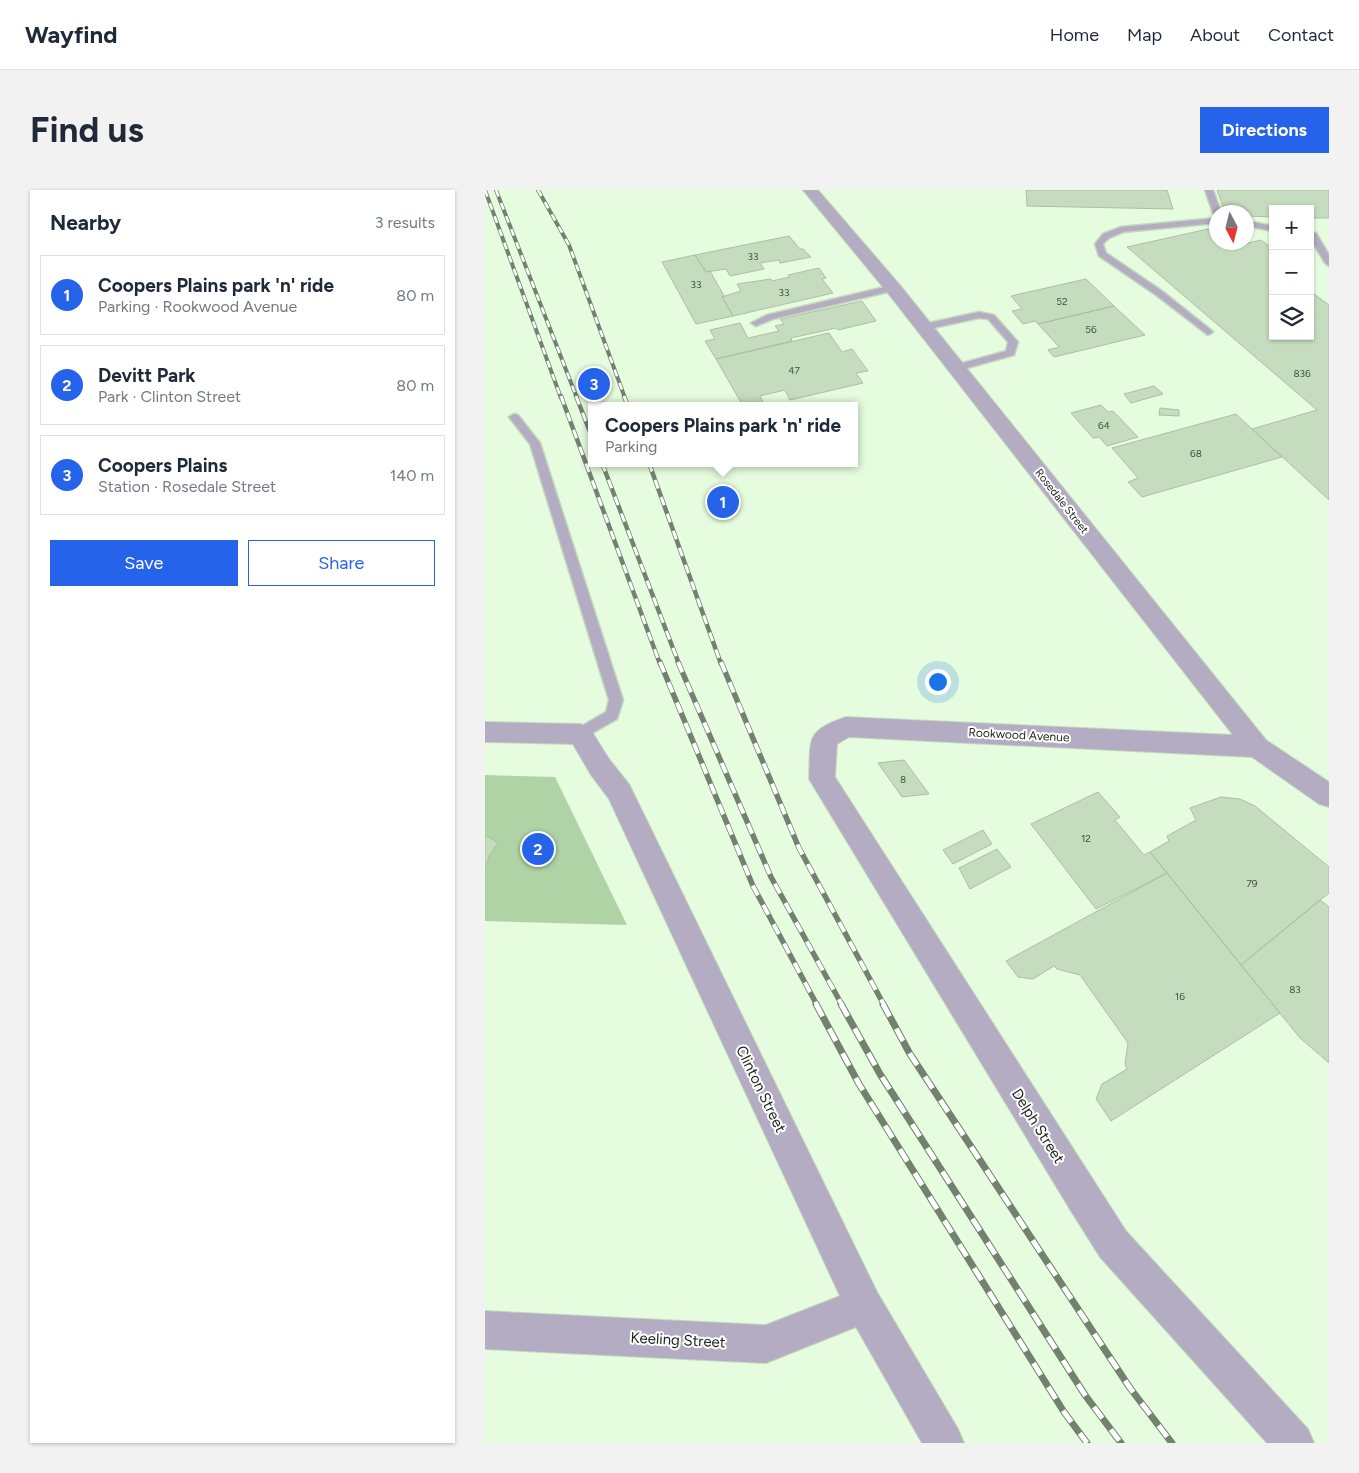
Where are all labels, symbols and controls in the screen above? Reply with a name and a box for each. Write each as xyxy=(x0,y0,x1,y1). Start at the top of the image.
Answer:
text: Wayfind xyxy=(25,20,118,49)
text: Home xyxy=(1050,24,1099,46)
text: Map xyxy=(1127,24,1162,46)
text: About xyxy=(1190,24,1240,46)
text: Contact xyxy=(1268,24,1334,46)
button: Directions xyxy=(1200,107,1329,153)
text: Find us xyxy=(30,109,144,151)
north arrow xyxy=(1209,205,1254,250)
map controls xyxy=(1269,205,1314,340)
button: + xyxy=(1269,205,1314,250)
text: Nearby xyxy=(50,210,121,235)
text: 3 results xyxy=(375,213,435,232)
house number: 33 xyxy=(748,250,758,263)
button: − xyxy=(1269,250,1314,295)
text: Coopers Plains park 'n' ride xyxy=(98,274,334,297)
house number: 33 xyxy=(691,278,701,291)
text: 1 xyxy=(64,286,70,305)
text: 80 m xyxy=(396,286,434,305)
house number: 33 xyxy=(779,286,789,299)
house number: 52 xyxy=(1056,295,1068,308)
button: layers xyxy=(1269,295,1314,340)
text: Parking · Rookwood Avenue xyxy=(98,297,297,316)
house number: 56 xyxy=(1085,323,1097,336)
text: Devitt Park xyxy=(98,364,196,387)
house number: 47 xyxy=(788,364,800,377)
pin: 3 xyxy=(578,365,610,403)
house number: 836 xyxy=(1293,367,1311,380)
text: 2 xyxy=(62,376,72,395)
text: 80 m xyxy=(396,376,434,395)
text: Park · Clinton Street xyxy=(98,387,241,406)
popup xyxy=(588,402,858,467)
text: Coopers Plains park 'n' ride xyxy=(605,414,841,437)
house number: 64 xyxy=(1098,419,1110,432)
text: Parking xyxy=(605,437,658,456)
house number: 68 xyxy=(1190,447,1202,460)
text: Coopers Plains xyxy=(98,454,227,477)
text: 3 xyxy=(63,466,71,485)
text: 140 m xyxy=(390,466,434,485)
street label: Rosedale Street xyxy=(1032,466,1091,536)
text: Station · Rosedale Street xyxy=(98,477,276,496)
pin: 1 xyxy=(707,483,739,521)
button: Save xyxy=(50,540,238,586)
button: Share xyxy=(248,540,435,586)
your location xyxy=(925,669,951,695)
street label: Rookwood Avenue xyxy=(968,725,1070,745)
house number: 8 xyxy=(900,773,906,786)
pin: 2 xyxy=(522,830,554,868)
house number: 12 xyxy=(1081,832,1091,845)
house number: 79 xyxy=(1246,877,1258,890)
house number: 83 xyxy=(1289,983,1301,996)
house number: 16 xyxy=(1175,990,1185,1003)
street label: Clinton Street xyxy=(732,1043,790,1136)
street label: Delph Street xyxy=(1008,1085,1068,1167)
street label: Keeling Street xyxy=(630,1329,726,1351)

